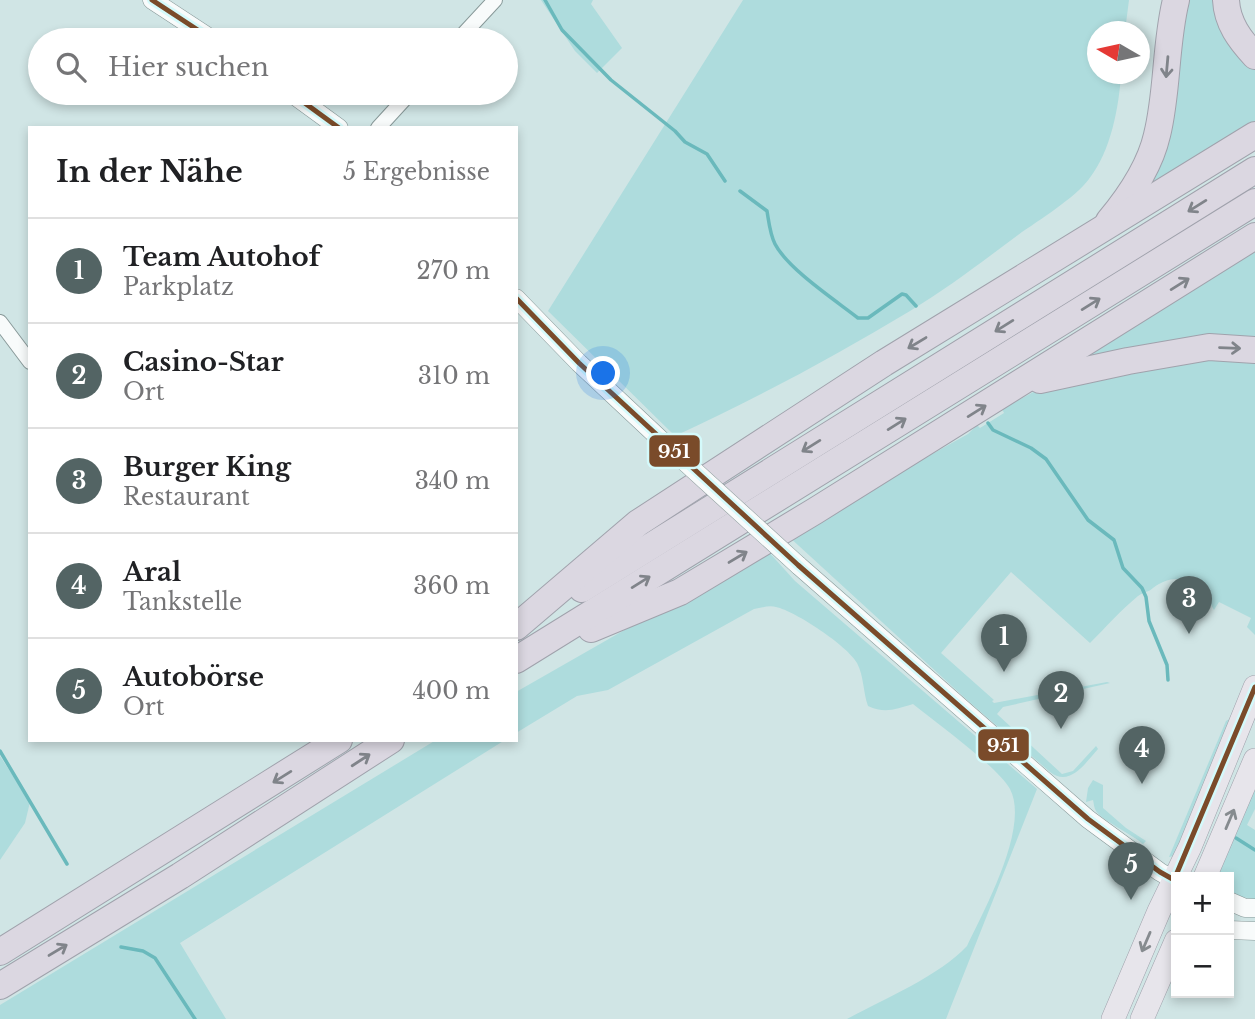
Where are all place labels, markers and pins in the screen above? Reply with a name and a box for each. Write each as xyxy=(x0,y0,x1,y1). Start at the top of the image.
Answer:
pin: 3 xyxy=(1166,576,1212,634)
pin: 1 xyxy=(981,614,1027,672)
pin: 2 xyxy=(1038,671,1084,729)
pin: 4 xyxy=(1119,726,1165,784)
pin: 5 xyxy=(1108,842,1154,900)

